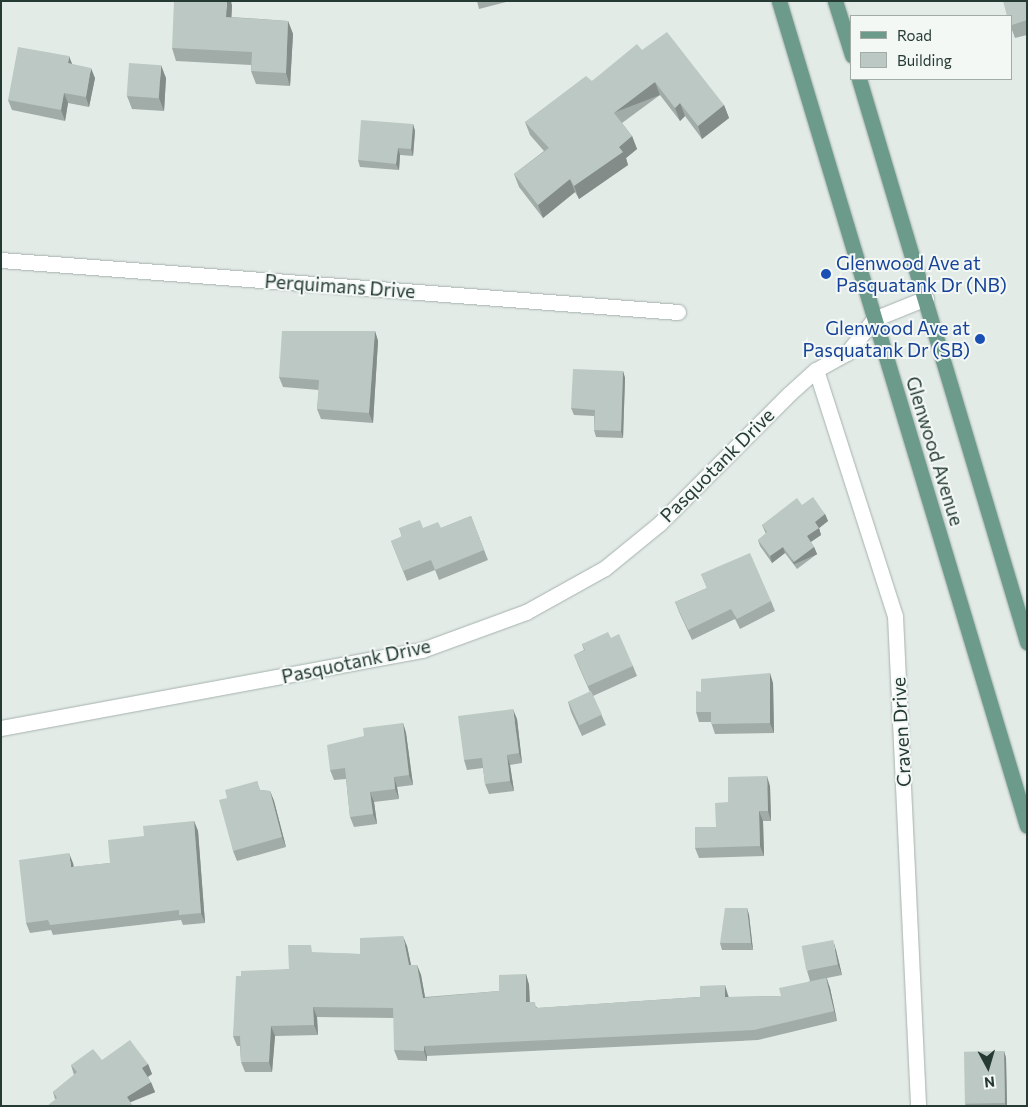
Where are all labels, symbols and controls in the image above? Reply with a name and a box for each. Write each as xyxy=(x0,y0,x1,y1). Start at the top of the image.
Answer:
legend xyxy=(850,15,1013,80)
text: Road xyxy=(897,26,932,44)
text: Building xyxy=(897,51,952,69)
place label: Glenwood Ave at Pasquatank Dr (NB) xyxy=(836,252,1007,296)
marker: Glenwood Ave at Pasquatank Dr (NB) xyxy=(820,268,832,280)
street label: Perquimans Drive xyxy=(264,269,416,303)
place label: Glenwood Ave at Pasquatank Dr (SB) xyxy=(802,317,970,361)
marker: Glenwood Ave at Pasquatank Dr (SB) xyxy=(974,333,986,345)
street label: Glenwood Avenue xyxy=(901,374,969,528)
street label: Pasquotank Drive xyxy=(655,403,779,527)
street label: Pasquotank Drive xyxy=(279,634,433,688)
street label: Craven Drive xyxy=(887,676,915,788)
north arrow xyxy=(963,1042,1013,1092)
text: N xyxy=(984,1073,996,1091)

